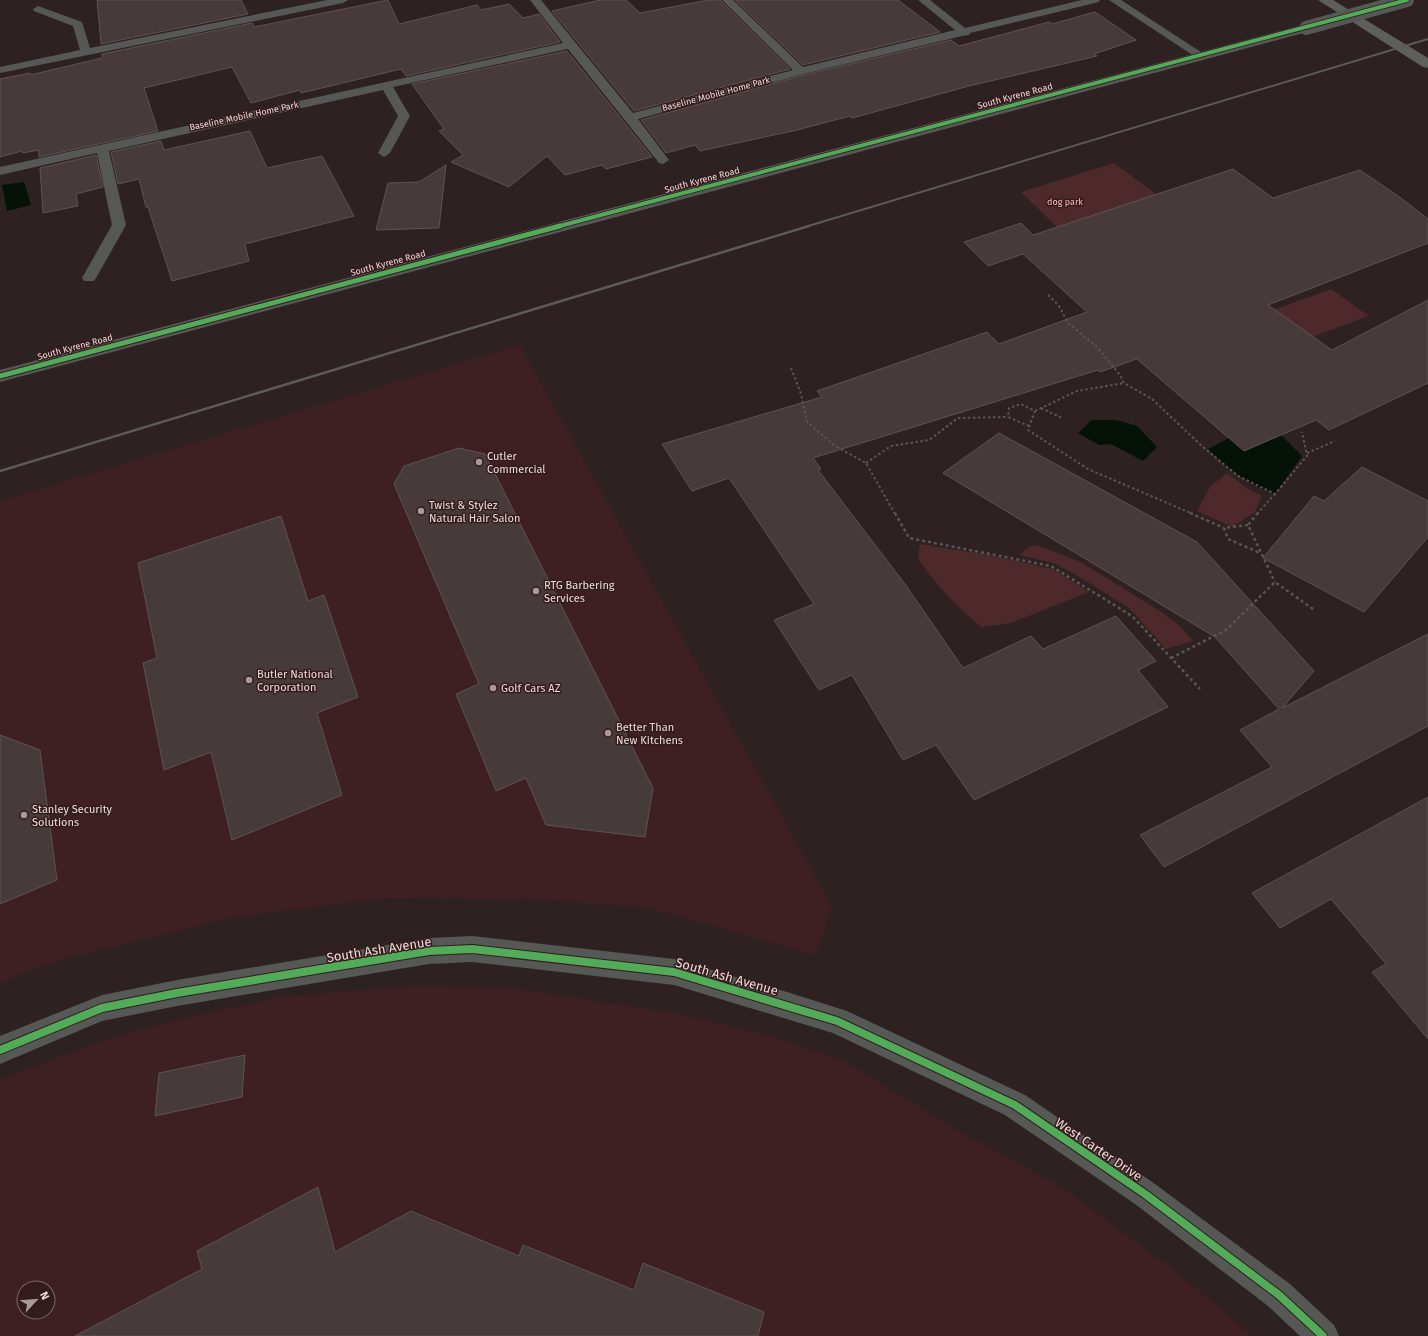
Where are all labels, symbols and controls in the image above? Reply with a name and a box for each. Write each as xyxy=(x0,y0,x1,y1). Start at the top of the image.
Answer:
street label: Baseline Mobile Home Park xyxy=(661,75,771,113)
street label: South Kyrene Road xyxy=(976,81,1054,111)
street label: Baseline Mobile Home Park xyxy=(189,99,300,132)
street label: South Kyrene Road xyxy=(663,165,741,195)
park label: dog park xyxy=(1047,197,1083,207)
street label: South Kyrene Road xyxy=(349,248,427,278)
street label: South Kyrene Road xyxy=(36,332,114,362)
place label: Cutler Commercial xyxy=(487,450,546,476)
marker: Cutler Commercial xyxy=(474,457,484,467)
place label: Twist & Stylez Natural Hair Salon xyxy=(429,499,520,525)
marker: Twist & Stylez Natural Hair Salon xyxy=(416,506,426,516)
place label: RTG Barbering Services xyxy=(544,579,615,605)
marker: RTG Barbering Services xyxy=(531,586,541,596)
place label: Butler National Corporation xyxy=(257,668,333,694)
marker: Butler National Corporation xyxy=(244,675,254,685)
place label: Golf Cars AZ xyxy=(501,682,561,695)
marker: Golf Cars AZ xyxy=(488,683,498,693)
place label: Better Than New Kitchens xyxy=(616,721,683,747)
marker: Better Than New Kitchens xyxy=(603,728,613,738)
place label: Stanley Security Solutions xyxy=(32,803,113,829)
marker: Stanley Security Solutions xyxy=(19,810,29,820)
street label: South Ash Avenue xyxy=(326,934,432,965)
street label: South Ash Avenue xyxy=(674,955,780,998)
street label: West Carter Drive xyxy=(1052,1115,1145,1184)
north arrow xyxy=(16,1280,56,1320)
text: N xyxy=(37,1290,52,1302)

